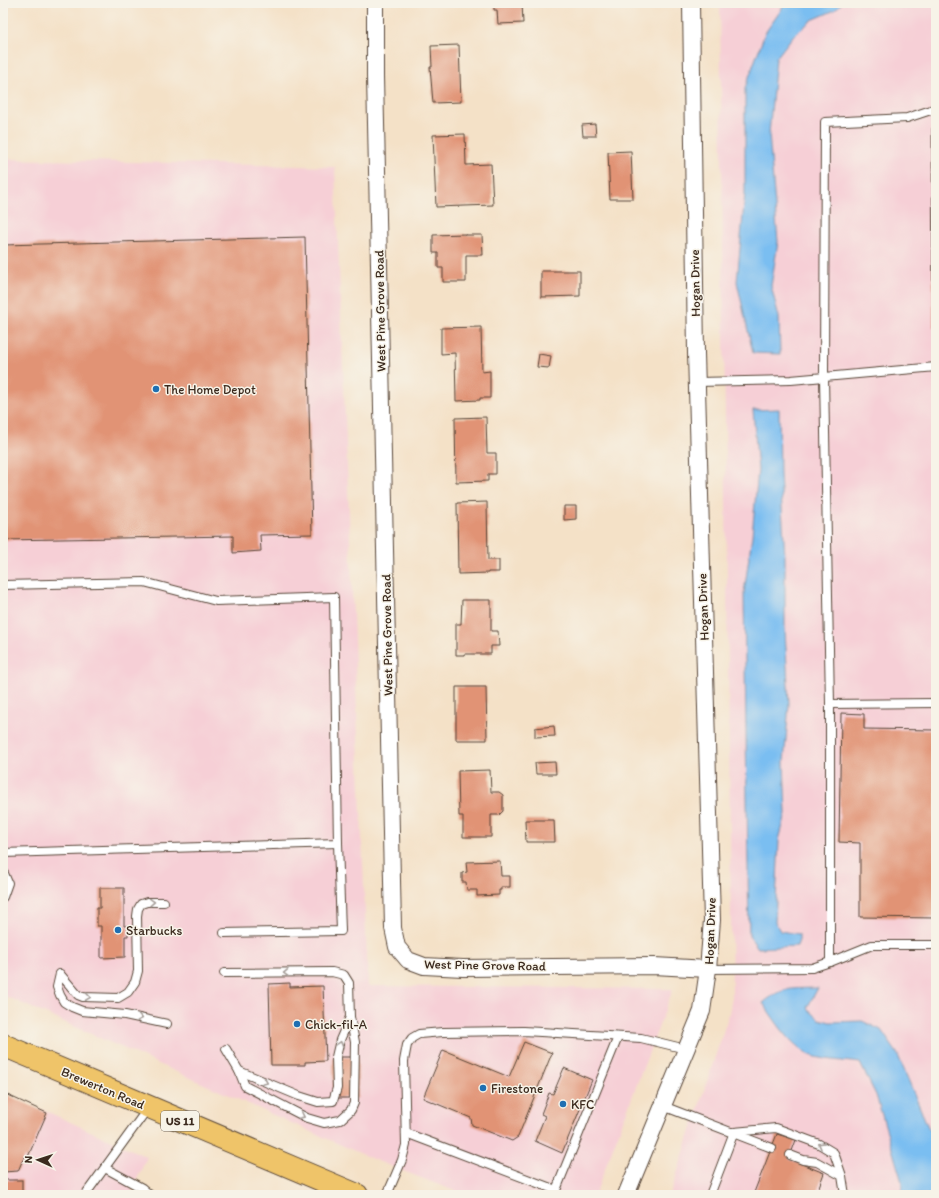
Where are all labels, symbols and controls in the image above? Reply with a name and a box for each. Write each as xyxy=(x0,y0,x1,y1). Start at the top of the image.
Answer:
street label: Hogan Drive xyxy=(687,249,703,317)
street label: West Pine Grove Road xyxy=(371,250,389,372)
place label: The Home Depot xyxy=(164,382,256,397)
marker: The Home Depot xyxy=(151,384,161,394)
street label: Hogan Drive xyxy=(694,573,712,641)
street label: West Pine Grove Road xyxy=(378,574,396,696)
street label: Hogan Drive xyxy=(701,897,719,965)
one-way arrow xyxy=(149,898,155,907)
place label: Starbucks xyxy=(126,923,182,938)
marker: Starbucks xyxy=(113,925,123,935)
street label: West Pine Grove Road xyxy=(424,956,546,974)
one-way arrow xyxy=(283,969,289,977)
one-way arrow xyxy=(85,993,91,1002)
one-way arrow xyxy=(137,1014,143,1022)
place label: Chick-fil-A xyxy=(305,1017,368,1032)
marker: Chick-fil-A xyxy=(292,1019,302,1029)
one-way arrow xyxy=(335,1041,344,1048)
street label: Brewerton Road xyxy=(59,1064,147,1112)
one-way arrow xyxy=(261,1077,268,1085)
place label: Firestone xyxy=(491,1081,543,1096)
marker: Firestone xyxy=(478,1083,488,1093)
place label: KFC xyxy=(571,1097,594,1112)
marker: KFC xyxy=(558,1099,568,1109)
road number: US 11 xyxy=(161,1111,199,1131)
one-way arrow xyxy=(298,1111,306,1119)
north arrow xyxy=(18,1140,58,1180)
one-way arrow xyxy=(818,1143,825,1150)
text: N xyxy=(22,1155,35,1164)

